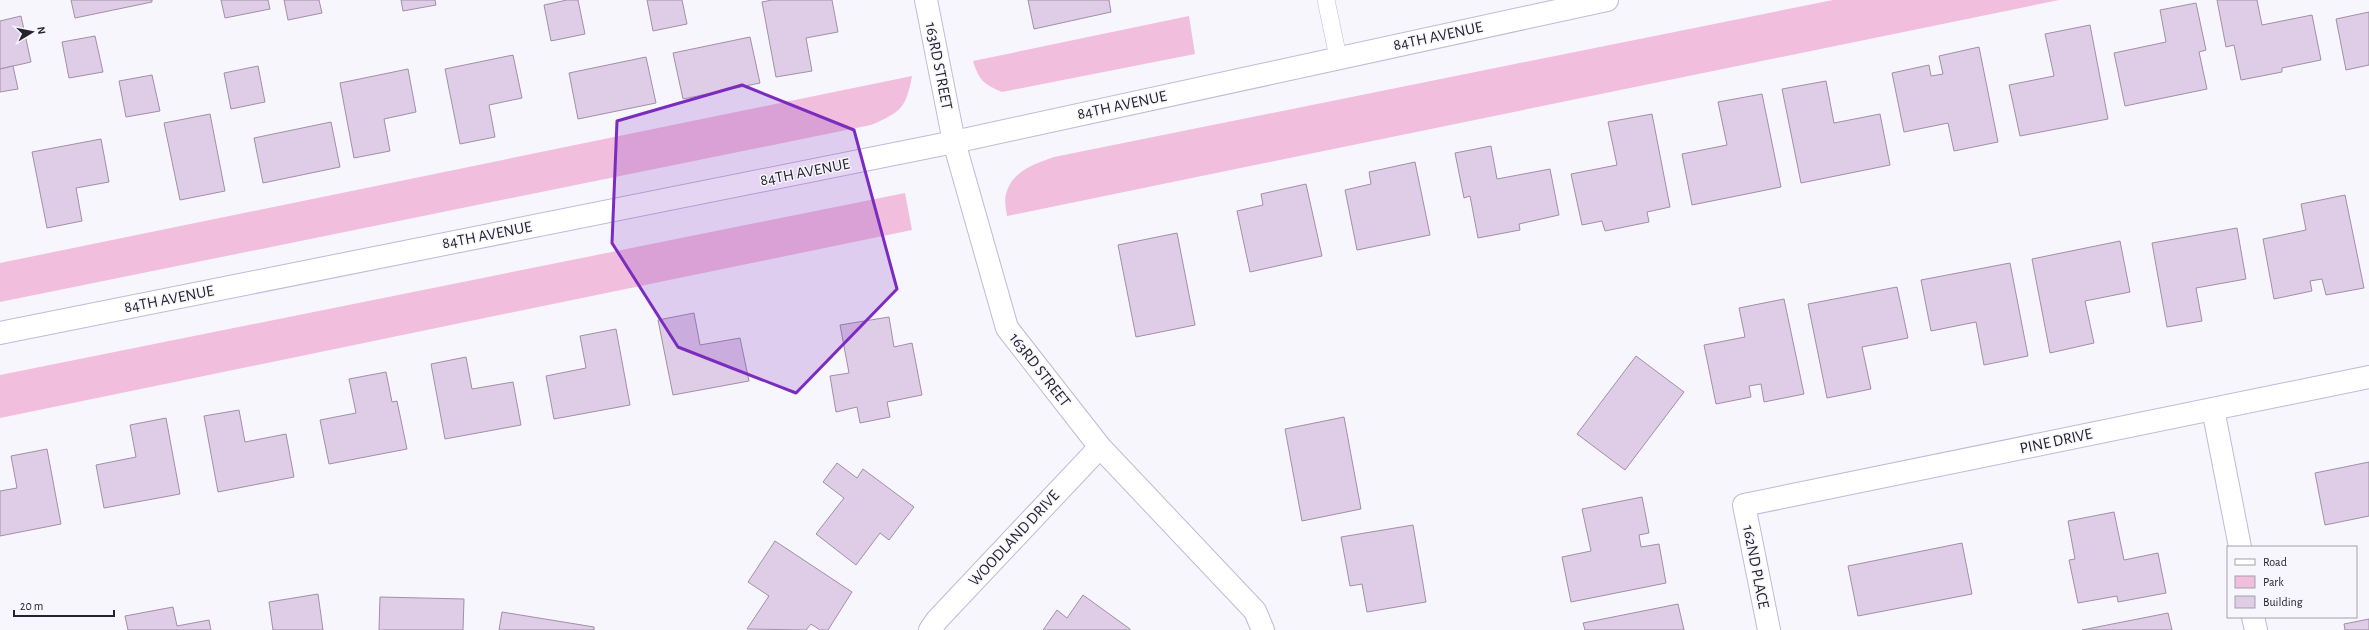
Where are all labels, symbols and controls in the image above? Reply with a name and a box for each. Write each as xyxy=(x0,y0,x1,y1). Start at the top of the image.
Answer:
north arrow xyxy=(12,12,52,52)
street label: 84TH AVENUE xyxy=(1392,19,1484,53)
street label: 163RD STREET xyxy=(923,21,955,111)
text: N xyxy=(35,26,47,35)
street label: 84TH AVENUE xyxy=(1076,88,1168,122)
street label: 84TH AVENUE xyxy=(759,155,851,189)
street label: 84TH AVENUE xyxy=(441,218,533,252)
street label: 84TH AVENUE xyxy=(123,282,215,316)
street label: 163RD STREET xyxy=(1006,330,1074,410)
street label: PINE DRIVE xyxy=(2018,425,2094,457)
street label: WOODLAND DRIVE xyxy=(966,487,1062,589)
street label: 162ND PLACE xyxy=(1740,524,1772,610)
legend xyxy=(2227,546,2357,618)
text: Road xyxy=(2263,556,2287,568)
text: Park xyxy=(2263,576,2284,588)
scale bar xyxy=(14,592,114,618)
text: Building xyxy=(2263,596,2303,608)
text: 20 m xyxy=(20,600,43,612)

